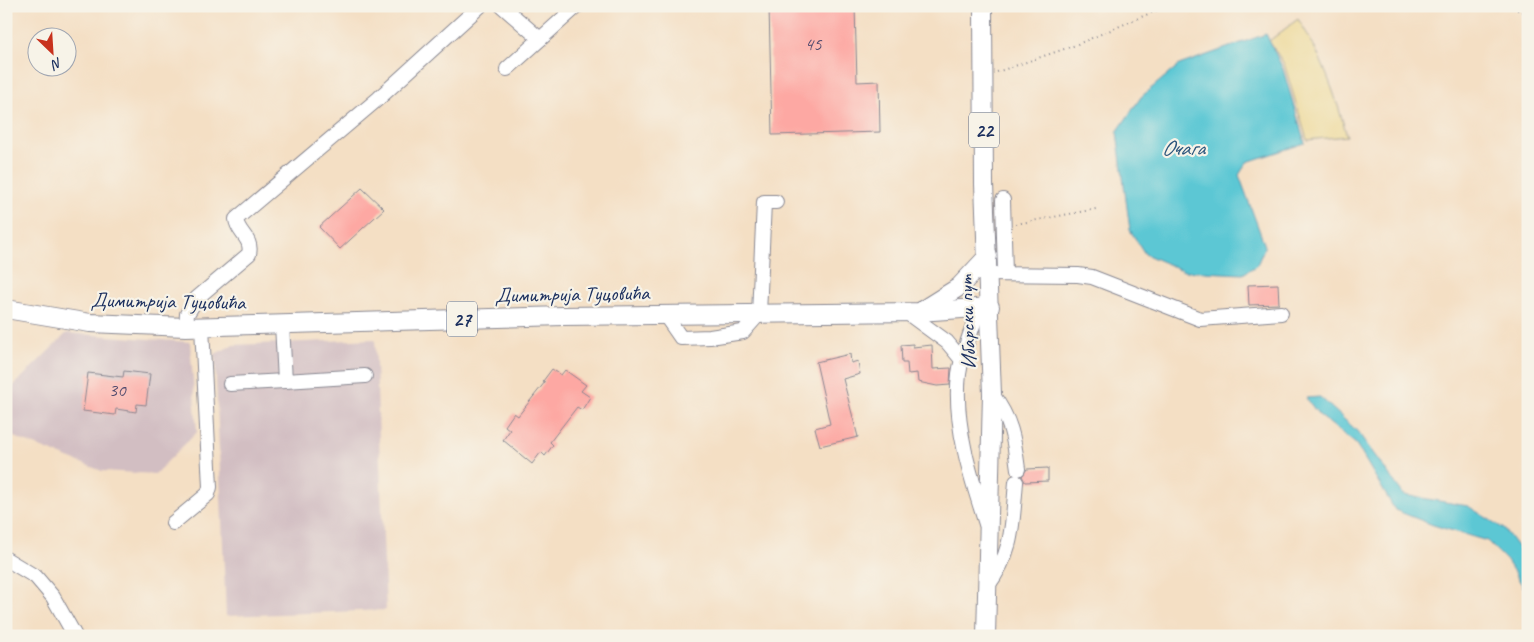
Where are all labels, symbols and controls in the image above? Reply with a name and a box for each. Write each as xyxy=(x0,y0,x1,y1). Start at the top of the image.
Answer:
north arrow xyxy=(28,28,78,78)
house number: 45 xyxy=(804,32,823,56)
text: N xyxy=(48,54,65,74)
road number: 22 xyxy=(969,112,999,148)
water label: Очага xyxy=(1162,134,1207,162)
street label: Ибарски пут xyxy=(952,273,982,370)
street label: Димитрија Туцовића xyxy=(495,280,651,308)
street label: Димитрија Туцовића xyxy=(91,287,247,315)
road number: 27 xyxy=(447,302,477,336)
house number: 30 xyxy=(108,378,127,402)

